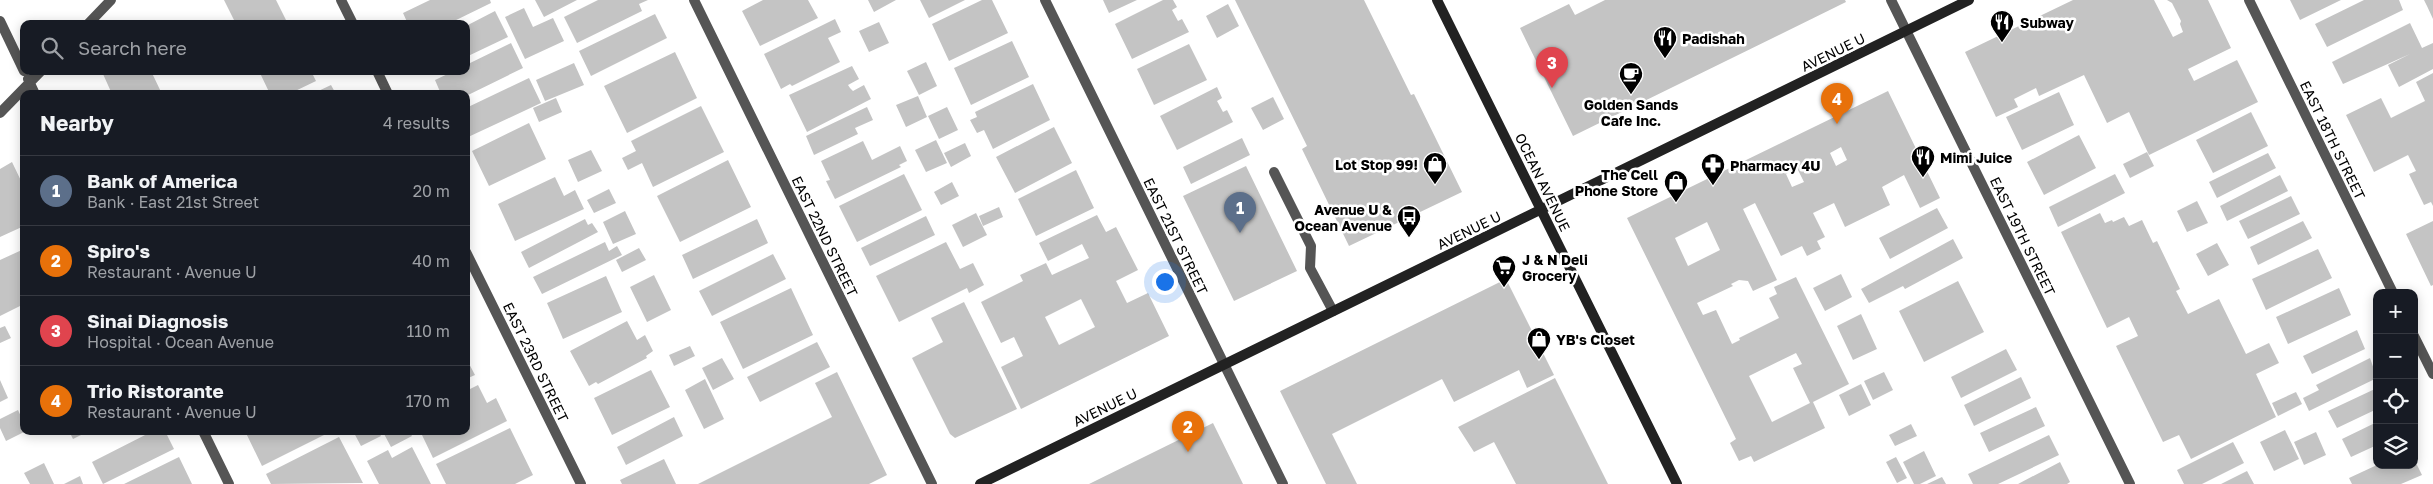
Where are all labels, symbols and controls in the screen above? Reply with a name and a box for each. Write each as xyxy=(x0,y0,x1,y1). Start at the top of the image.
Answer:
restaurant icon: Subway xyxy=(1989,9,2015,43)
place label: Subway xyxy=(2020,14,2074,31)
search box xyxy=(20,20,470,75)
restaurant icon: Padishah xyxy=(1652,25,1678,59)
street label: AVENUE U xyxy=(1798,29,1868,75)
place label: Padishah xyxy=(1682,30,1745,47)
icon: search xyxy=(38,34,66,62)
text: Search here xyxy=(78,36,187,59)
pin: 3 xyxy=(1536,47,1568,88)
cafe icon: Golden Sands Cafe Inc. xyxy=(1618,61,1644,95)
street label: EAST 18TH STREET xyxy=(2297,78,2369,202)
pin: 4 xyxy=(1821,83,1853,124)
place label: Golden Sands Cafe Inc. xyxy=(1584,96,1678,129)
text: Nearby xyxy=(40,110,114,136)
text: 4 results xyxy=(383,113,450,133)
street label: OCEAN AVENUE xyxy=(1512,130,1574,234)
restaurant icon: Mimi Juice xyxy=(1910,144,1936,178)
place label: Mimi Juice xyxy=(1940,149,2012,166)
shop icon: Lot Stop 99! xyxy=(1422,151,1448,185)
pharmacy icon: Pharmacy 4U xyxy=(1700,152,1726,186)
place label: Lot Stop 99! xyxy=(1335,156,1418,173)
place label: Pharmacy 4U xyxy=(1730,157,1820,174)
place label: The Cell Phone Store xyxy=(1575,166,1658,199)
text: Bank of America xyxy=(87,169,238,192)
shop icon: The Cell Phone Store xyxy=(1663,169,1689,203)
street label: EAST 22ND STREET xyxy=(788,173,862,299)
street label: EAST 19TH STREET xyxy=(1987,174,2059,298)
street label: EAST 21ST STREET xyxy=(1140,175,1212,297)
text: 1 xyxy=(52,181,60,201)
text: 20 m xyxy=(413,181,450,201)
text: Bank · East 21st Street xyxy=(87,192,259,212)
pin: 1 xyxy=(1224,192,1256,233)
place label: Avenue U & Ocean Avenue xyxy=(1294,201,1392,234)
bus stop icon: Avenue U & Ocean Avenue xyxy=(1396,204,1422,238)
street label: AVENUE U xyxy=(1434,207,1504,253)
text: Spiro's xyxy=(87,239,150,262)
text: 2 xyxy=(51,251,61,271)
text: 40 m xyxy=(412,251,450,271)
place label: J & N Deli Grocery xyxy=(1522,251,1588,284)
supermarket icon: J & N Deli Grocery xyxy=(1491,254,1517,288)
text: Restaurant · Avenue U xyxy=(87,262,257,282)
your location xyxy=(1152,269,1178,295)
map controls xyxy=(2373,289,2418,469)
button: + xyxy=(2373,289,2418,334)
street label: EAST 23RD STREET xyxy=(500,299,572,425)
text: Sinai Diagnosis xyxy=(87,309,228,332)
text: 3 xyxy=(51,321,61,341)
text: 110 m xyxy=(406,321,450,341)
shop icon: YB's Closet xyxy=(1526,326,1552,360)
place label: YB's Closet xyxy=(1556,331,1635,348)
text: Hospital · Ocean Avenue xyxy=(87,332,274,352)
button: − xyxy=(2373,334,2418,379)
text: Trio Ristorante xyxy=(87,379,224,402)
button: locate xyxy=(2373,379,2418,424)
street label: AVENUE U xyxy=(1070,384,1140,430)
text: 4 xyxy=(51,391,61,411)
text: 170 m xyxy=(406,391,450,411)
text: Restaurant · Avenue U xyxy=(87,402,257,422)
pin: 2 xyxy=(1172,411,1204,452)
button: layers xyxy=(2373,424,2418,469)

